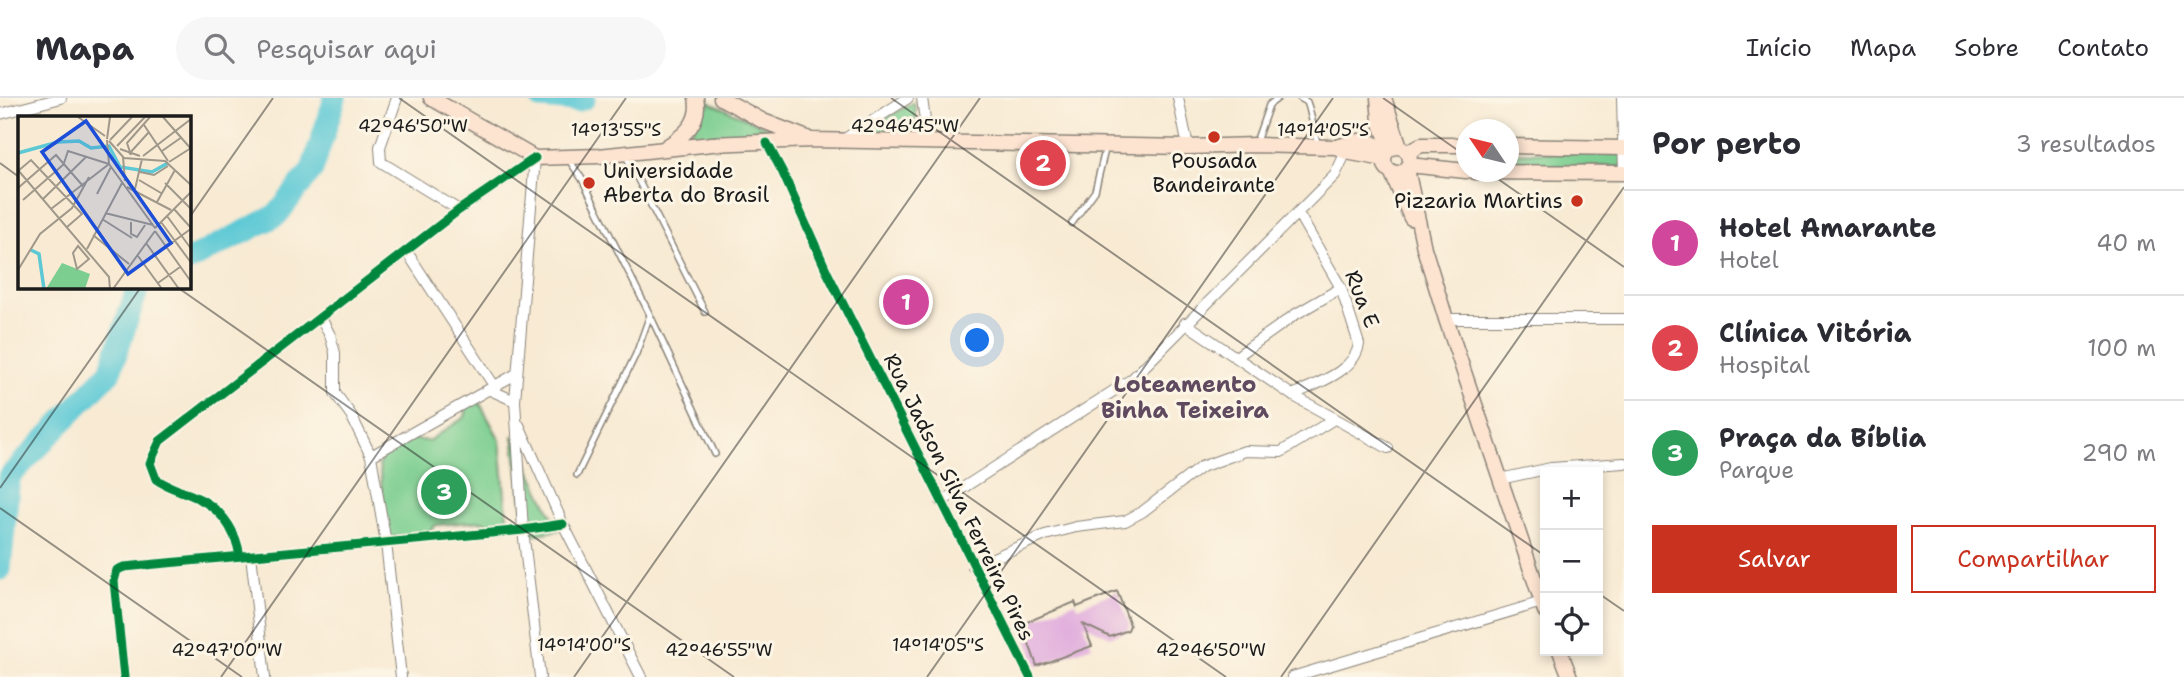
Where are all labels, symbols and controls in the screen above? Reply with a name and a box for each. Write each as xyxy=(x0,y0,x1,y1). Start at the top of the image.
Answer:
search box xyxy=(176,17,666,80)
text: Mapa xyxy=(35,26,134,71)
icon: search xyxy=(200,29,238,67)
text: Pesquisar aqui xyxy=(256,31,437,66)
text: Início xyxy=(1746,32,1812,64)
text: Mapa xyxy=(1850,32,1916,64)
text: Sobre xyxy=(1954,32,2019,64)
text: Contato xyxy=(2057,32,2149,64)
text: 42°46'50"W xyxy=(358,114,468,138)
text: 42°46'45"W xyxy=(851,114,959,138)
inset map xyxy=(18,116,191,289)
text: 14°13'55"S xyxy=(571,118,661,142)
text: 14°14'05"S xyxy=(1277,118,1369,142)
north arrow xyxy=(1456,119,1519,182)
text: Por perto xyxy=(1652,123,1801,164)
marker: Pousada Bandeirante xyxy=(1206,129,1222,145)
text: 3 resultados xyxy=(2016,129,2156,159)
pin: 2 xyxy=(1020,137,1066,189)
place label: Pousada Bandeirante xyxy=(1152,147,1276,199)
place label: Universidade Aberta do Brasil xyxy=(603,157,770,209)
marker: Universidade Aberta do Brasil xyxy=(581,175,597,191)
place label: Pizzaria Martins xyxy=(1394,187,1563,215)
marker: Pizzaria Martins xyxy=(1569,193,1585,209)
text: Hotel Amarante xyxy=(1719,210,1937,245)
text: 1 xyxy=(1670,228,1680,258)
text: 40 m xyxy=(2096,228,2156,258)
text: Hotel xyxy=(1719,245,1779,275)
street label: Rua E xyxy=(1338,266,1386,332)
pin: 1 xyxy=(883,276,929,328)
text: Clínica Vitória xyxy=(1719,315,1912,350)
your location xyxy=(960,323,994,357)
text: 2 xyxy=(1667,333,1683,363)
text: 100 m xyxy=(2087,333,2156,363)
street label: Rua Jadson Silva Ferreira Pires xyxy=(877,349,1041,645)
text: Hospital xyxy=(1719,350,1810,380)
district label: Loteamento Binha Teixeira xyxy=(1101,369,1269,425)
text: Praça da Bíblia xyxy=(1719,420,1926,455)
text: 3 xyxy=(1667,438,1683,468)
text: 290 m xyxy=(2082,438,2156,468)
text: Parque xyxy=(1719,455,1794,485)
pin: 3 xyxy=(421,466,467,518)
map controls xyxy=(1540,467,1603,656)
button: + xyxy=(1540,467,1603,530)
button: Salvar xyxy=(1652,525,1897,593)
button: Compartilhar xyxy=(1911,525,2156,593)
button: − xyxy=(1540,530,1603,593)
button: locate xyxy=(1540,593,1603,656)
text: 14°14'00"S xyxy=(537,633,631,657)
text: 14°14'05"S xyxy=(892,633,984,657)
text: 42°47'00"W xyxy=(171,638,283,662)
text: 42°46'55"W xyxy=(665,638,773,662)
text: 42°46'50"W xyxy=(1156,638,1266,662)

